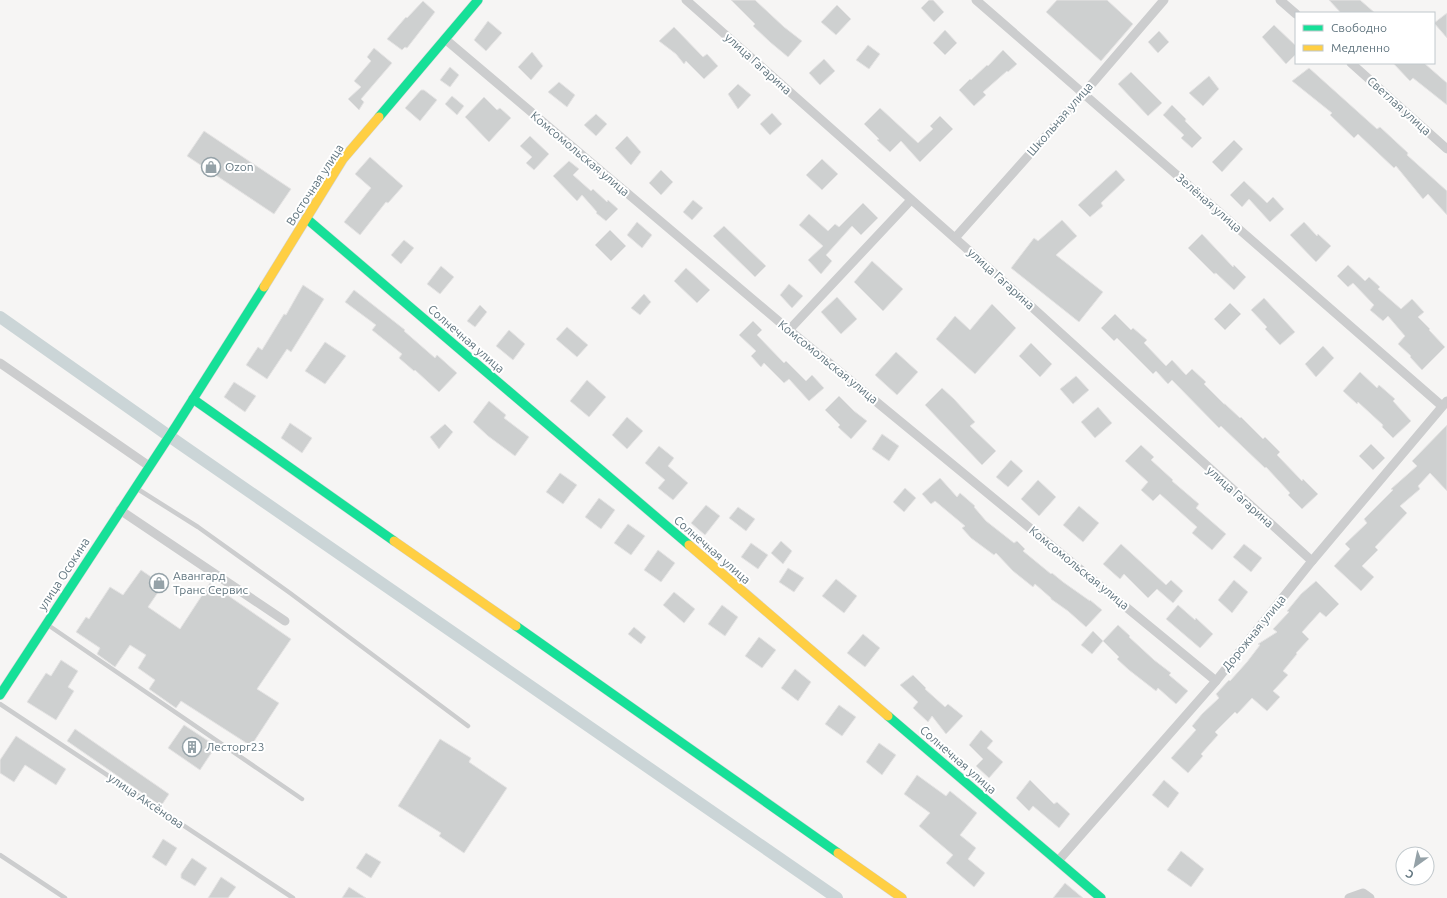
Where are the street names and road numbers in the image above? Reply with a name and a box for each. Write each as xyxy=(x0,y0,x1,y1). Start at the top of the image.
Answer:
street label: улица Гагарина xyxy=(722,30,794,97)
street label: Светлая улица xyxy=(1365,74,1434,138)
street label: Школьная улица xyxy=(1024,79,1095,158)
street label: Комсомольская улица xyxy=(528,109,632,199)
street label: Восточная улица xyxy=(283,142,346,228)
street label: Зелёная улица xyxy=(1174,171,1245,235)
street label: улица Гагарина xyxy=(965,245,1037,312)
street label: Солнечная улица xyxy=(426,302,507,375)
street label: Комсомольская улица xyxy=(776,317,881,406)
street label: улица Гагарина xyxy=(1204,463,1276,530)
street label: Солнечная улица xyxy=(672,513,753,586)
street label: Комсомольская улица xyxy=(1027,523,1132,612)
street label: улица Осокина xyxy=(35,535,92,612)
street label: Дорожная улица xyxy=(1219,592,1288,673)
street label: Солнечная улица xyxy=(918,723,999,796)
street label: улица Аксёнова xyxy=(106,770,187,831)

